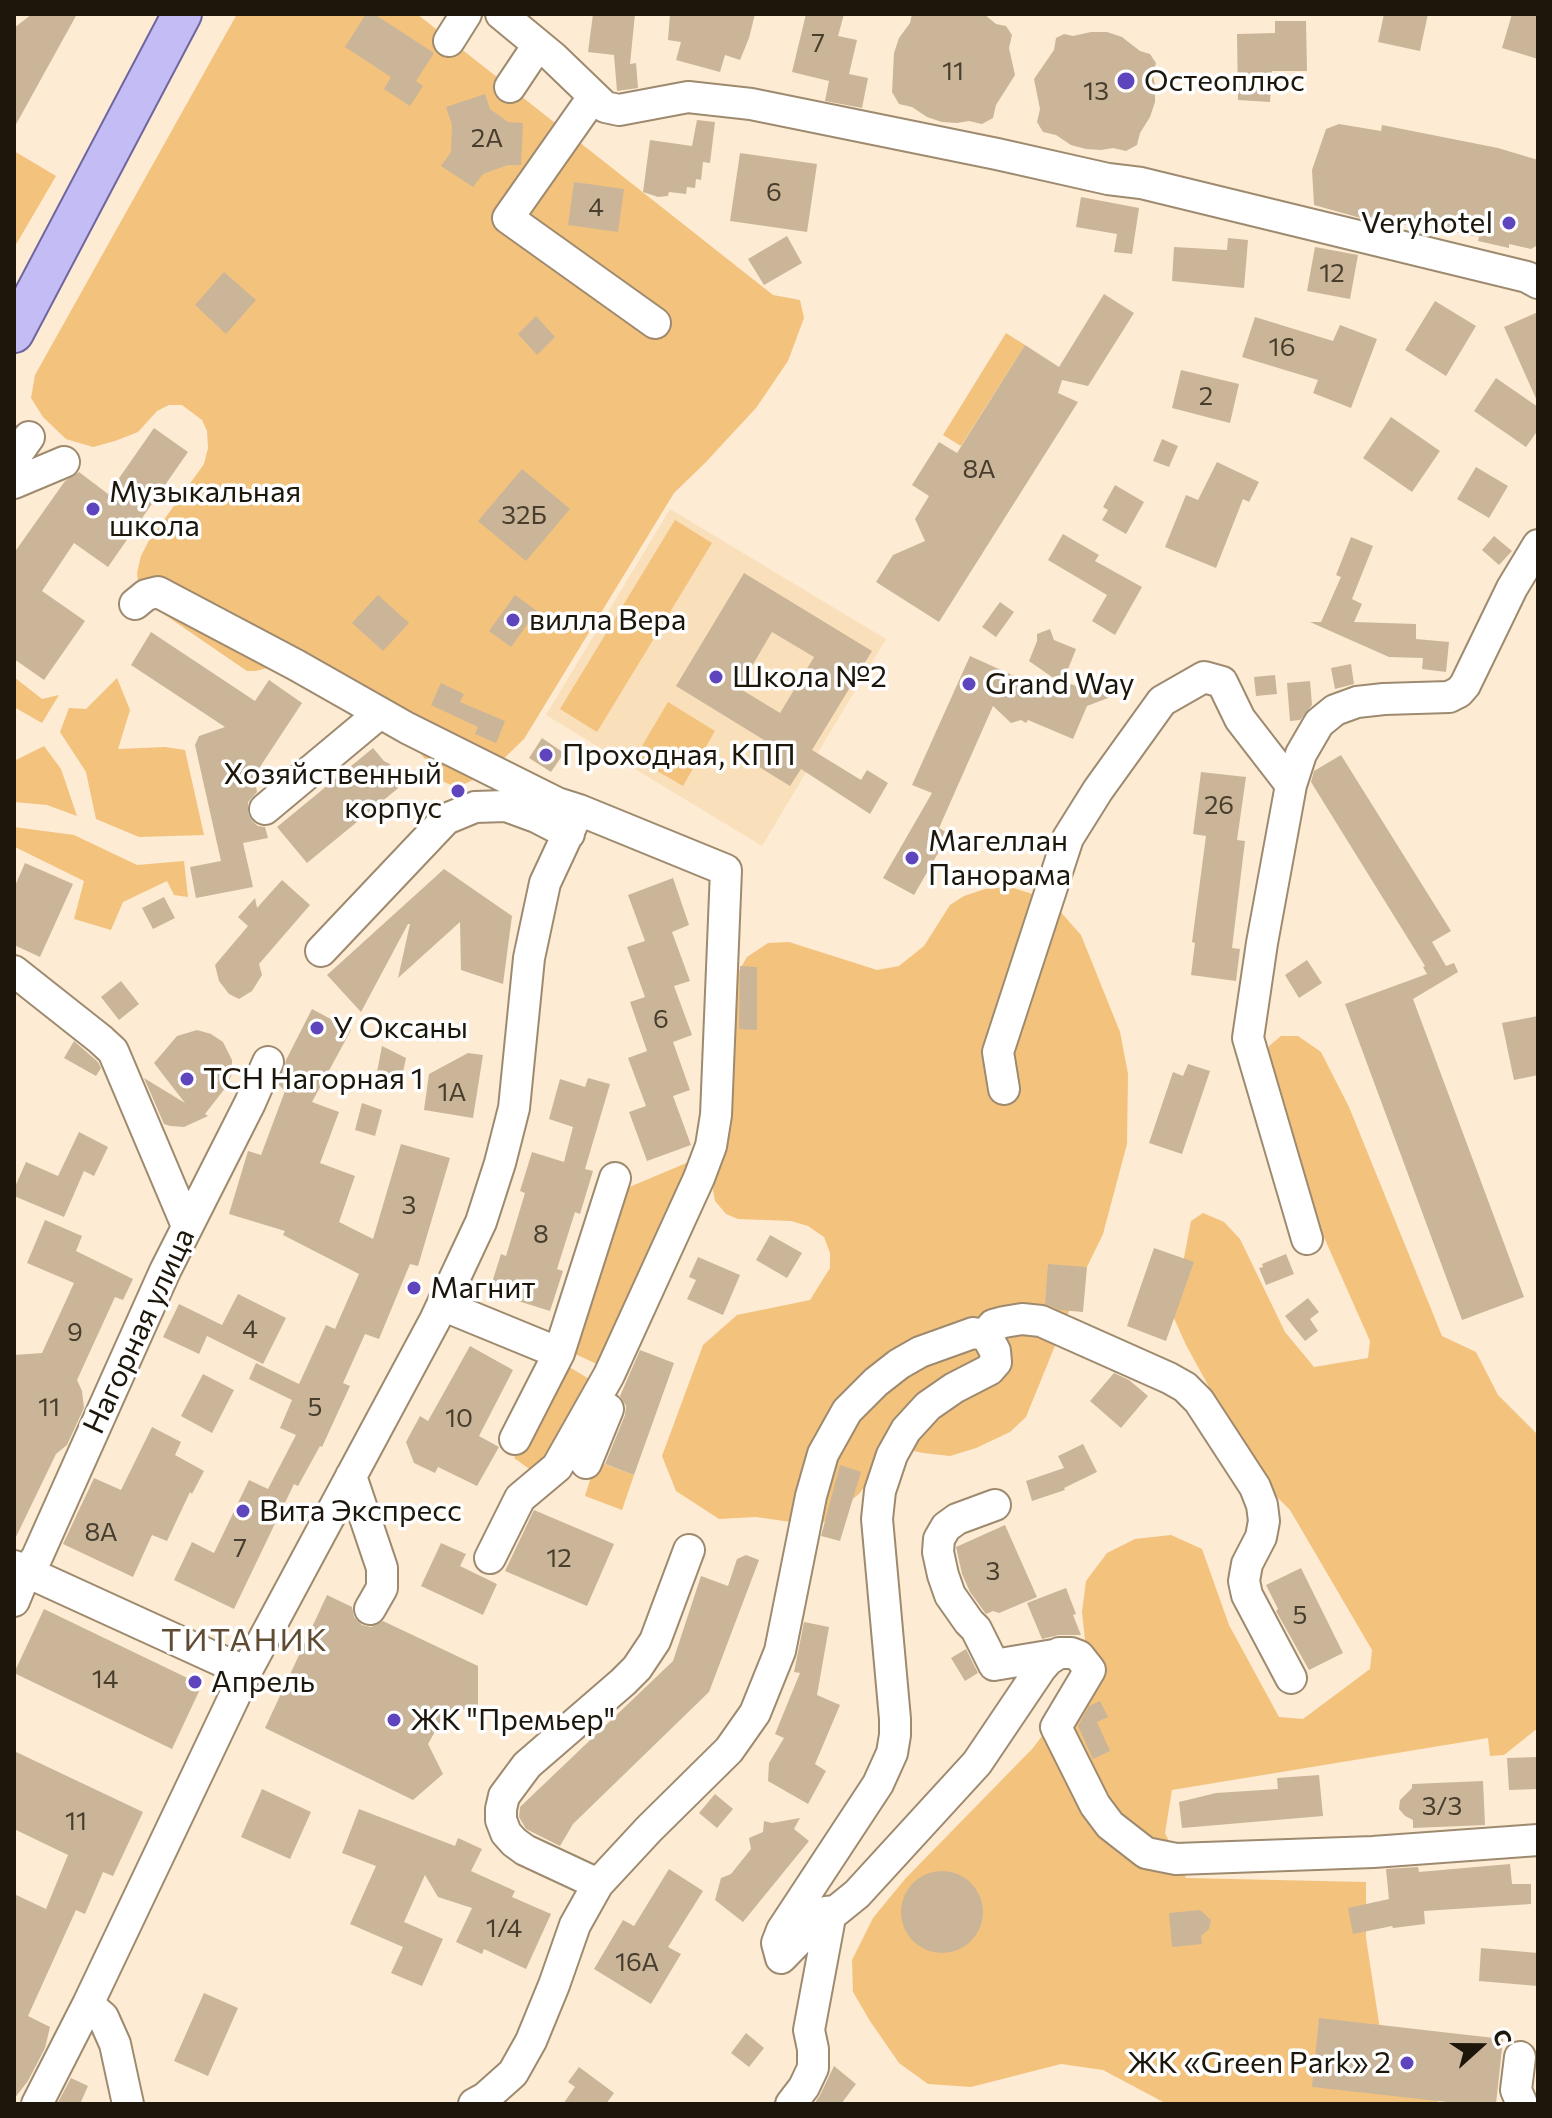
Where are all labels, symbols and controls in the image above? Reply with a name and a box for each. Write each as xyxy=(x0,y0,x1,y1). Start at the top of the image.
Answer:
house number: 7 xyxy=(811,27,825,59)
house number: 11 xyxy=(942,55,964,87)
place label: Остеоплюс xyxy=(1144,63,1305,99)
marker: Остеоплюс xyxy=(1115,70,1137,92)
house number: 13 xyxy=(1083,75,1109,107)
house number: 2А xyxy=(471,122,503,154)
house number: 6 xyxy=(766,176,782,208)
house number: 4 xyxy=(588,191,604,223)
place label: Veryhotel xyxy=(1361,205,1493,241)
marker: Veryhotel xyxy=(1500,214,1518,232)
house number: 12 xyxy=(1319,257,1345,289)
house number: 16 xyxy=(1269,331,1295,363)
house number: 2 xyxy=(1199,380,1213,412)
house number: 8А xyxy=(962,453,996,485)
place label: Музыкальная школа xyxy=(109,474,301,544)
house number: 32Б xyxy=(501,499,547,531)
marker: Музыкальная школа xyxy=(84,500,102,518)
place label: вилла Вера xyxy=(529,602,686,638)
marker: вилла Вера xyxy=(504,611,522,629)
place label: Школа №2 xyxy=(732,659,887,695)
place label: Grand Way xyxy=(985,666,1135,702)
marker: Школа №2 xyxy=(707,668,725,686)
marker: Grand Way xyxy=(960,675,978,693)
place label: Проходная, КПП xyxy=(562,737,796,773)
marker: Проходная, КПП xyxy=(537,746,555,764)
place label: Хозяйственный корпус xyxy=(223,756,442,826)
marker: Хозяйственный корпус xyxy=(449,782,467,800)
house number: 26 xyxy=(1204,789,1234,821)
place label: Магеллан Панорама xyxy=(928,823,1071,894)
marker: Магеллан Панорама xyxy=(903,849,921,867)
house number: 6 xyxy=(653,1003,669,1035)
place label: У Оксаны xyxy=(333,1010,468,1046)
marker: У Оксаны xyxy=(308,1019,326,1037)
place label: ТСН Нагорная 1 xyxy=(203,1061,423,1097)
marker: ТСН Нагорная 1 xyxy=(178,1070,196,1088)
house number: 1А xyxy=(437,1076,467,1108)
house number: 3 xyxy=(402,1189,416,1221)
house number: 8 xyxy=(533,1218,549,1250)
street label: Нагорная улица xyxy=(76,1223,202,1439)
place label: Магнит xyxy=(430,1270,536,1306)
marker: Магнит xyxy=(405,1279,423,1297)
house number: 4 xyxy=(242,1313,258,1345)
house number: 9 xyxy=(67,1316,83,1348)
house number: 11 xyxy=(38,1391,60,1423)
house number: 5 xyxy=(308,1391,322,1423)
house number: 10 xyxy=(445,1402,473,1434)
place label: Вита Экспресс xyxy=(259,1493,462,1529)
marker: Вита Экспресс xyxy=(234,1502,252,1520)
house number: 8А xyxy=(84,1516,118,1548)
house number: 7 xyxy=(233,1532,247,1564)
house number: 12 xyxy=(546,1542,572,1574)
house number: 3 xyxy=(986,1555,1000,1587)
house number: 5 xyxy=(1293,1599,1307,1631)
district label: ТИТАНИК xyxy=(161,1621,329,1659)
house number: 14 xyxy=(92,1663,118,1695)
place label: Апрель xyxy=(211,1664,315,1700)
marker: Апрель xyxy=(186,1673,204,1691)
place label: ЖК "Премьер" xyxy=(410,1702,615,1738)
marker: ЖК "Премьер" xyxy=(385,1711,403,1729)
house number: 3/3 xyxy=(1422,1790,1462,1822)
house number: 11 xyxy=(65,1805,87,1837)
house number: 1/4 xyxy=(486,1912,522,1944)
house number: 16А xyxy=(615,1946,659,1978)
north arrow xyxy=(1440,2006,1520,2086)
text: С xyxy=(1488,2025,1518,2049)
place label: ЖК «Green Park» 2 xyxy=(1127,2045,1391,2081)
marker: ЖК «Green Park» 2 xyxy=(1398,2054,1416,2072)

